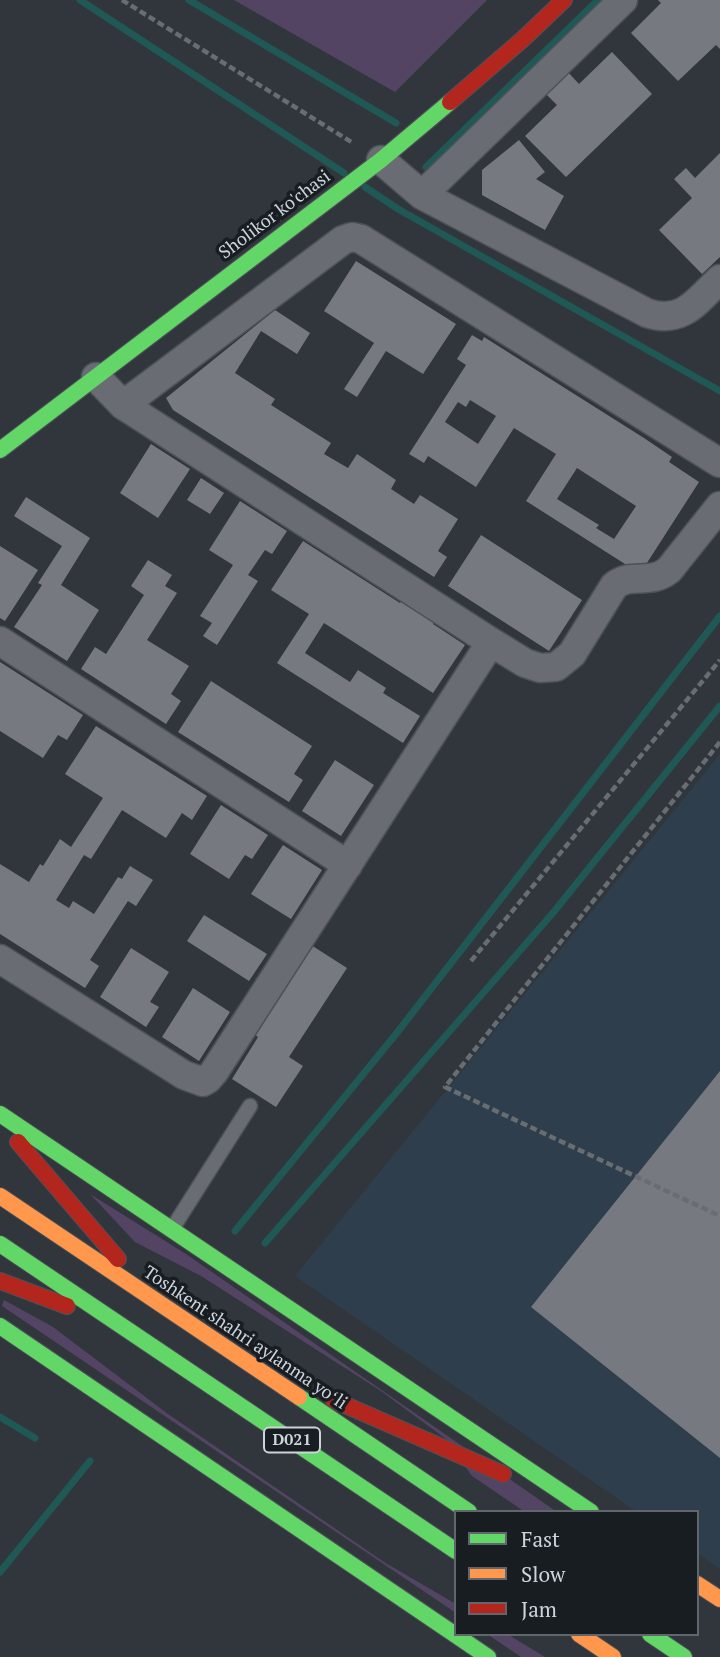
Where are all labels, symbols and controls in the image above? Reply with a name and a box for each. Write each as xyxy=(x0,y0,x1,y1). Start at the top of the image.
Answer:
street label: Sholikor ko'chasi xyxy=(215,166,335,264)
street label: Toshkent shahri aylanma yoʻli xyxy=(139,1262,351,1414)
road number: D021 xyxy=(264,1428,320,1452)
legend xyxy=(454,1510,699,1636)
text: Fast xyxy=(521,1525,560,1553)
text: Slow xyxy=(521,1560,565,1588)
text: Jam xyxy=(521,1595,557,1623)

